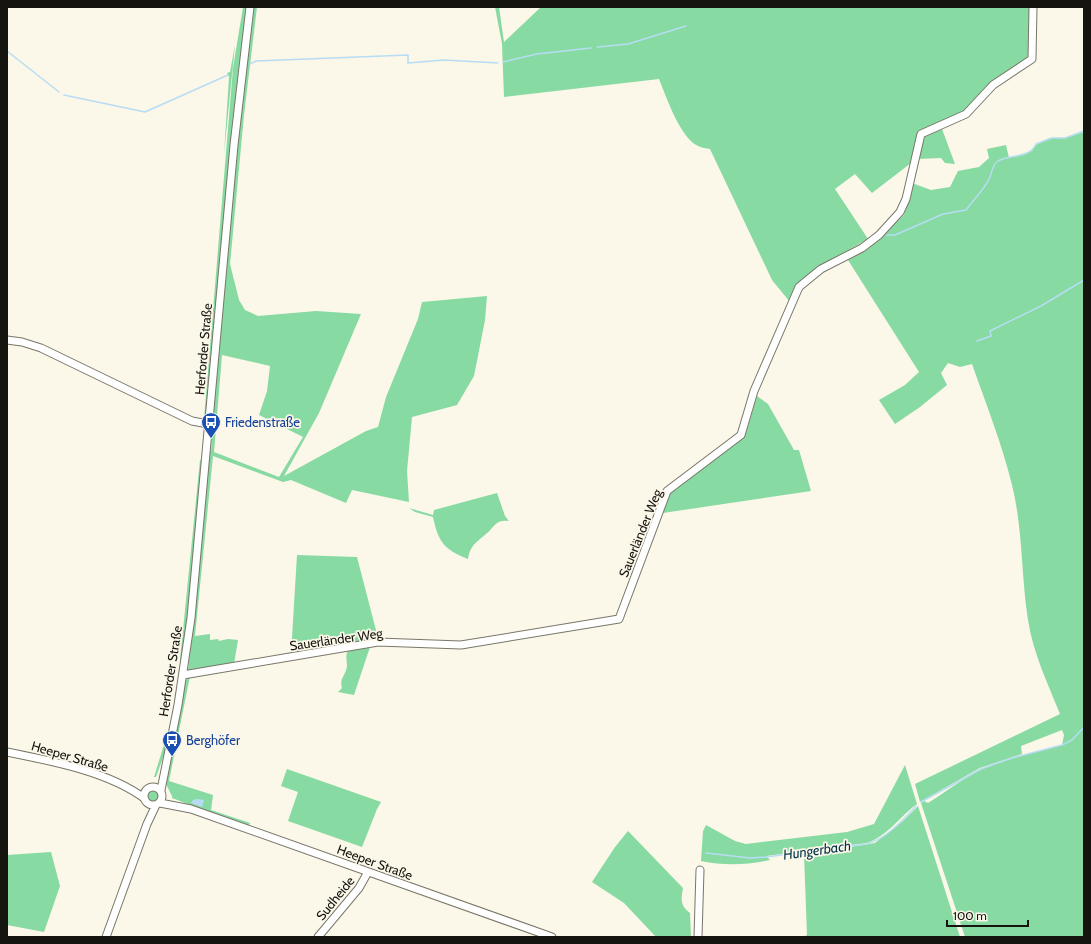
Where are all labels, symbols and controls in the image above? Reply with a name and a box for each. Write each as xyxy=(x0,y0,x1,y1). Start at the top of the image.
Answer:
street label: Herforder Straße xyxy=(191,302,215,396)
bus stop icon: Friedenstraße xyxy=(200,411,222,439)
place label: Friedenstraße xyxy=(225,414,300,430)
street label: Sauerländer Weg xyxy=(615,486,665,579)
street label: Herforder Straße xyxy=(155,624,185,718)
street label: Sauerländer Weg xyxy=(288,624,384,653)
bus stop icon: Berghöfer xyxy=(161,729,183,757)
place label: Berghöfer xyxy=(186,732,241,748)
street label: Heeper Straße xyxy=(30,737,111,775)
water label: Hungerbach xyxy=(782,836,852,864)
street label: Heeper Straße xyxy=(335,841,415,883)
street label: Sudheide xyxy=(312,873,358,923)
scale bar xyxy=(947,902,1028,928)
text: 100 m xyxy=(953,908,987,923)

